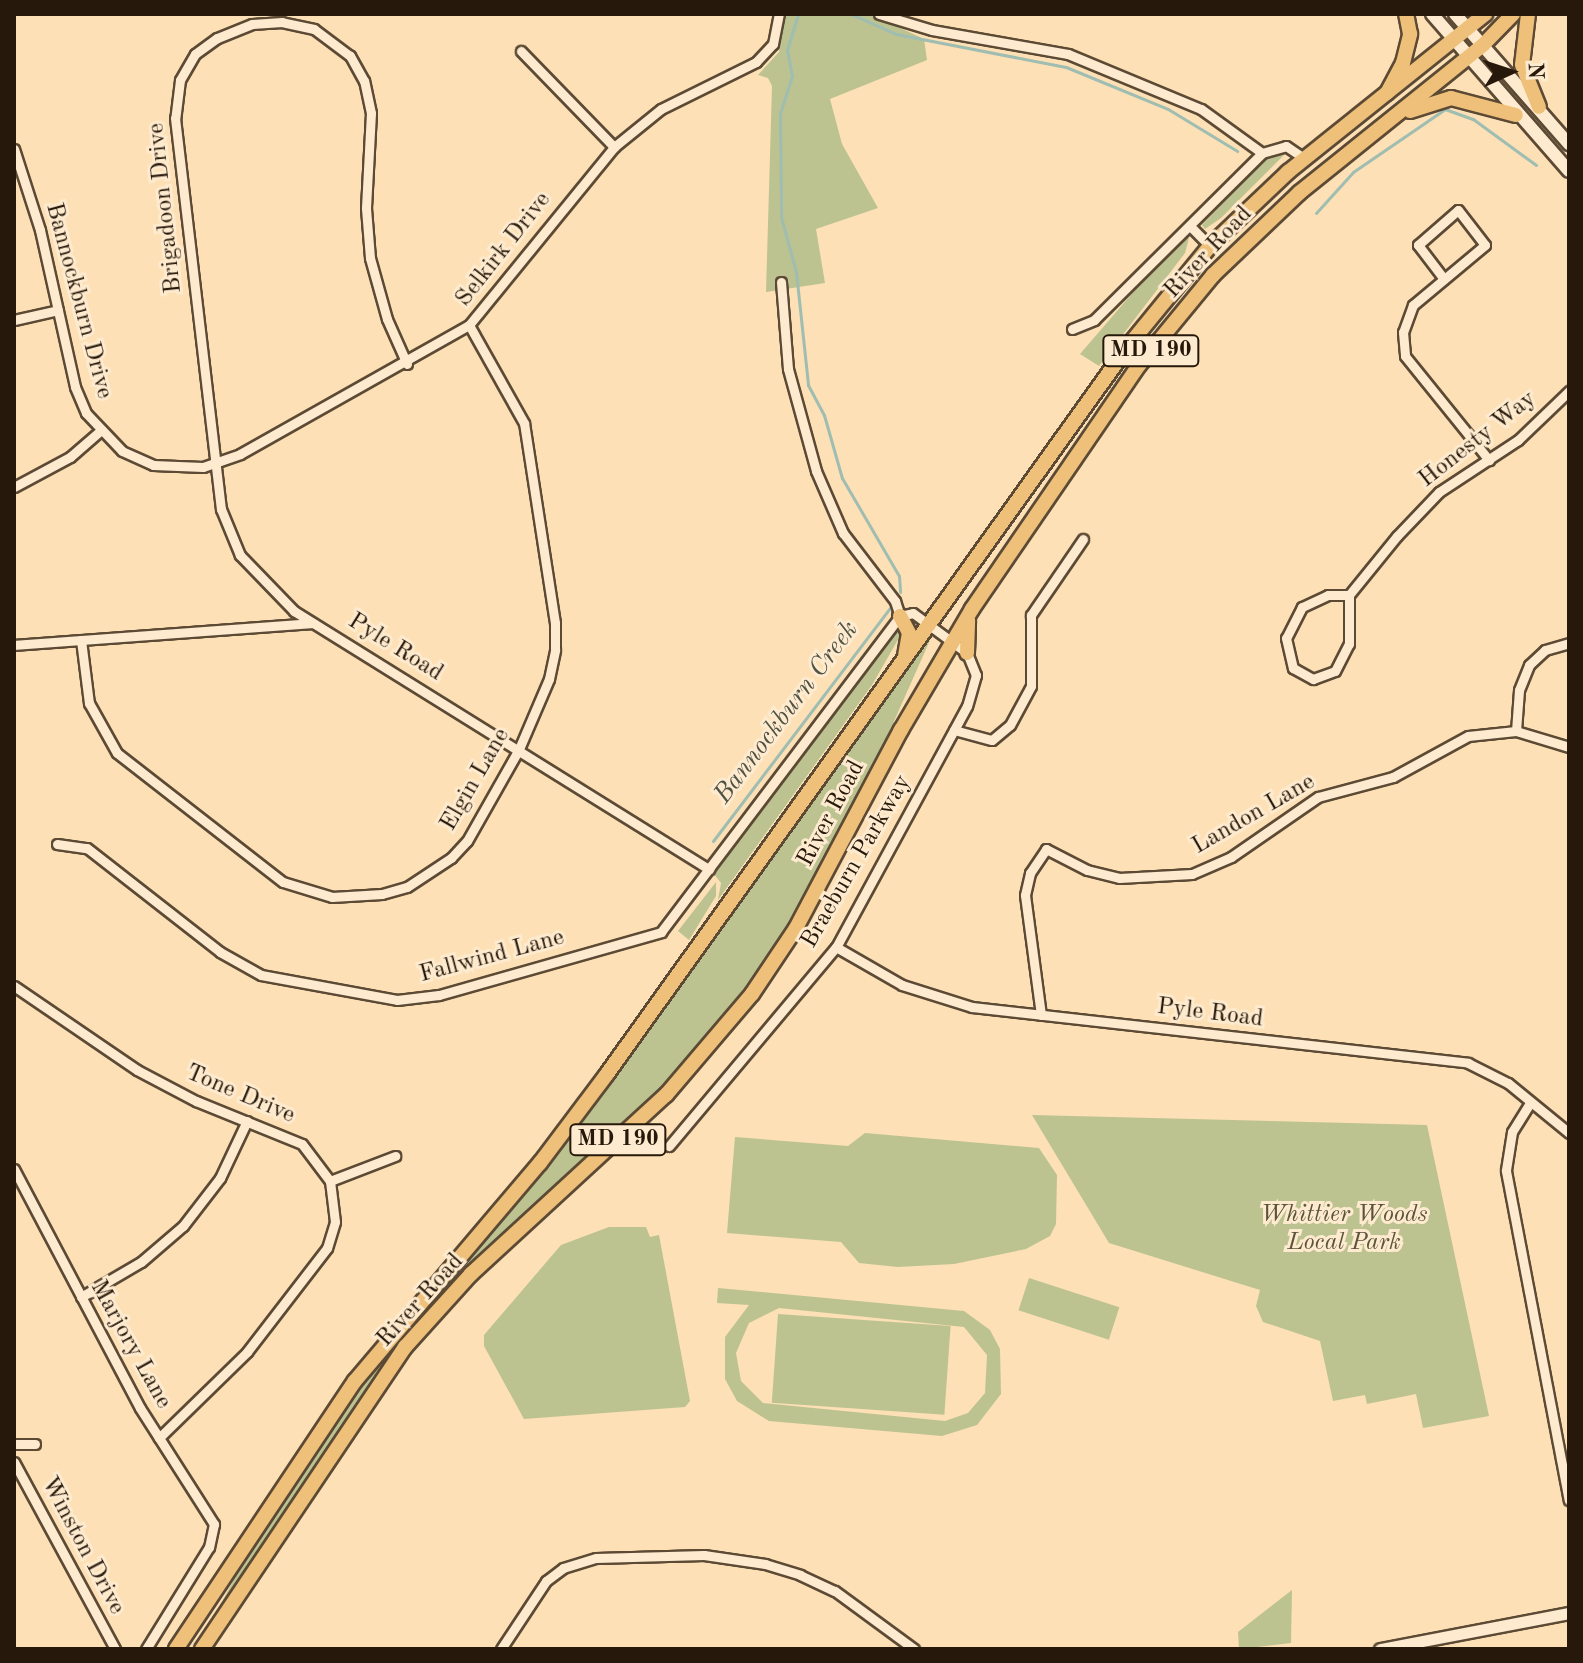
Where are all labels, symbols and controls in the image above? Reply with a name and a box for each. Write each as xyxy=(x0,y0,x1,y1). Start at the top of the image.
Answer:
north arrow xyxy=(1471,32,1551,112)
text: N xyxy=(1524,62,1546,80)
street label: Brigadoon Drive xyxy=(143,121,189,295)
street label: Selkirk Drive xyxy=(450,187,558,313)
street label: Bannockburn Drive xyxy=(38,200,118,402)
street label: River Road xyxy=(1159,201,1259,305)
road number: MD 190 xyxy=(1101,333,1201,369)
street label: Honesty Way xyxy=(1414,385,1542,495)
street label: Pyle Road xyxy=(342,608,448,688)
water label: Bannockburn Creek xyxy=(708,615,866,811)
street label: Elgin Lane xyxy=(435,723,517,837)
street label: River Road xyxy=(792,756,872,872)
street label: Landon Lane xyxy=(1188,768,1320,862)
street label: Braeburn Parkway xyxy=(796,770,918,954)
street label: Fallwind Lane xyxy=(416,924,568,990)
street label: Pyle Road xyxy=(1155,993,1265,1035)
street label: Tone Drive xyxy=(181,1059,299,1131)
road number: MD 190 xyxy=(568,1122,668,1158)
park label: Whittier Woods Local Park xyxy=(1260,1202,1428,1258)
street label: River Road xyxy=(371,1248,471,1354)
street label: Marjory Lane xyxy=(83,1276,177,1414)
street label: Winston Drive xyxy=(34,1472,130,1620)

